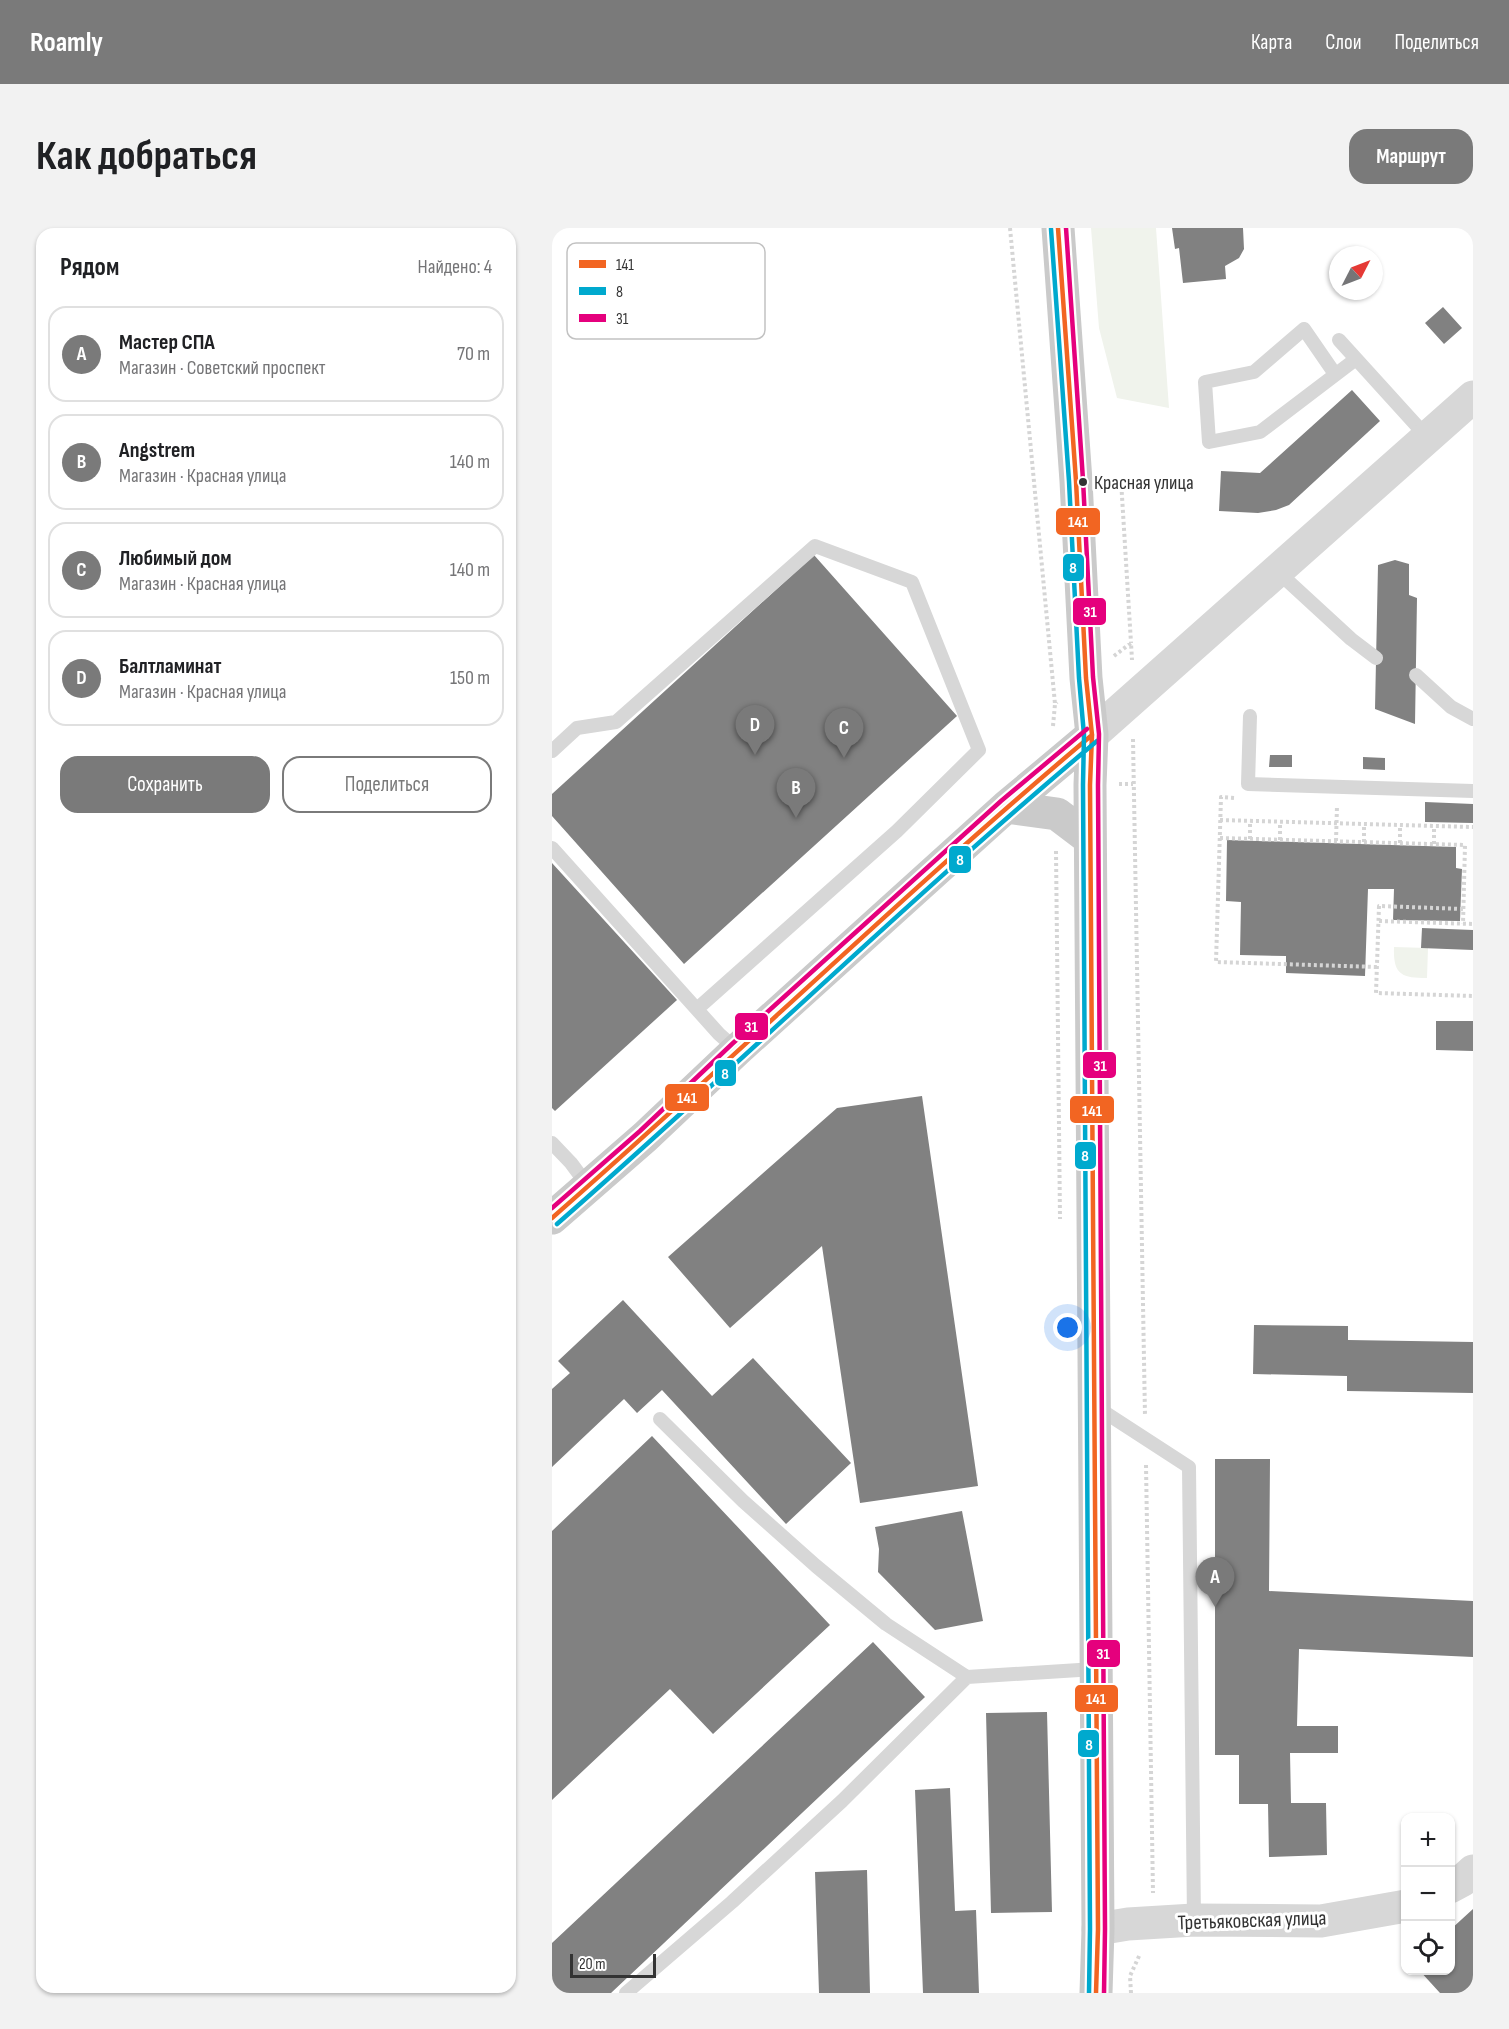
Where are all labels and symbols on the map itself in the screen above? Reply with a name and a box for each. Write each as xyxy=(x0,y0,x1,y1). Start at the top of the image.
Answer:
legend xyxy=(567,243,765,339)
north arrow xyxy=(1329,246,1383,300)
text: 141 xyxy=(616,256,634,275)
text: 8 xyxy=(616,283,623,302)
text: 31 xyxy=(616,310,629,329)
place label: Красная улица xyxy=(1094,471,1194,495)
marker: Красная улица xyxy=(1077,476,1089,488)
line badge: 141 xyxy=(1055,507,1101,536)
text: 141 xyxy=(1068,513,1089,532)
line badge: 8 xyxy=(1062,553,1085,582)
text: 8 xyxy=(1069,559,1077,578)
line badge: 31 xyxy=(1072,597,1107,626)
text: 31 xyxy=(1083,603,1097,622)
pin: D xyxy=(736,706,774,755)
pin: C xyxy=(824,708,864,758)
pin: B xyxy=(776,768,816,818)
line badge: 8 xyxy=(948,845,972,874)
text: 8 xyxy=(956,851,964,870)
line badge: 31 xyxy=(734,1012,769,1041)
text: 31 xyxy=(744,1018,758,1037)
line badge: 31 xyxy=(1082,1051,1117,1079)
text: 31 xyxy=(1093,1057,1107,1076)
line badge: 8 xyxy=(714,1059,737,1087)
text: 8 xyxy=(721,1065,729,1084)
line badge: 141 xyxy=(664,1083,710,1112)
text: 141 xyxy=(677,1089,698,1108)
line badge: 141 xyxy=(1069,1095,1115,1124)
text: 141 xyxy=(1082,1102,1103,1121)
line badge: 8 xyxy=(1074,1141,1097,1170)
text: 8 xyxy=(1081,1147,1089,1166)
your location xyxy=(1053,1313,1082,1342)
pin: A xyxy=(1196,1558,1234,1607)
line badge: 31 xyxy=(1086,1639,1121,1668)
text: 31 xyxy=(1096,1645,1110,1664)
line badge: 141 xyxy=(1074,1684,1119,1713)
text: 141 xyxy=(1086,1690,1107,1709)
line badge: 8 xyxy=(1077,1729,1100,1758)
text: 8 xyxy=(1085,1736,1093,1755)
street label: Третьяковская улица xyxy=(1177,1905,1327,1936)
scale bar xyxy=(570,1951,656,1978)

